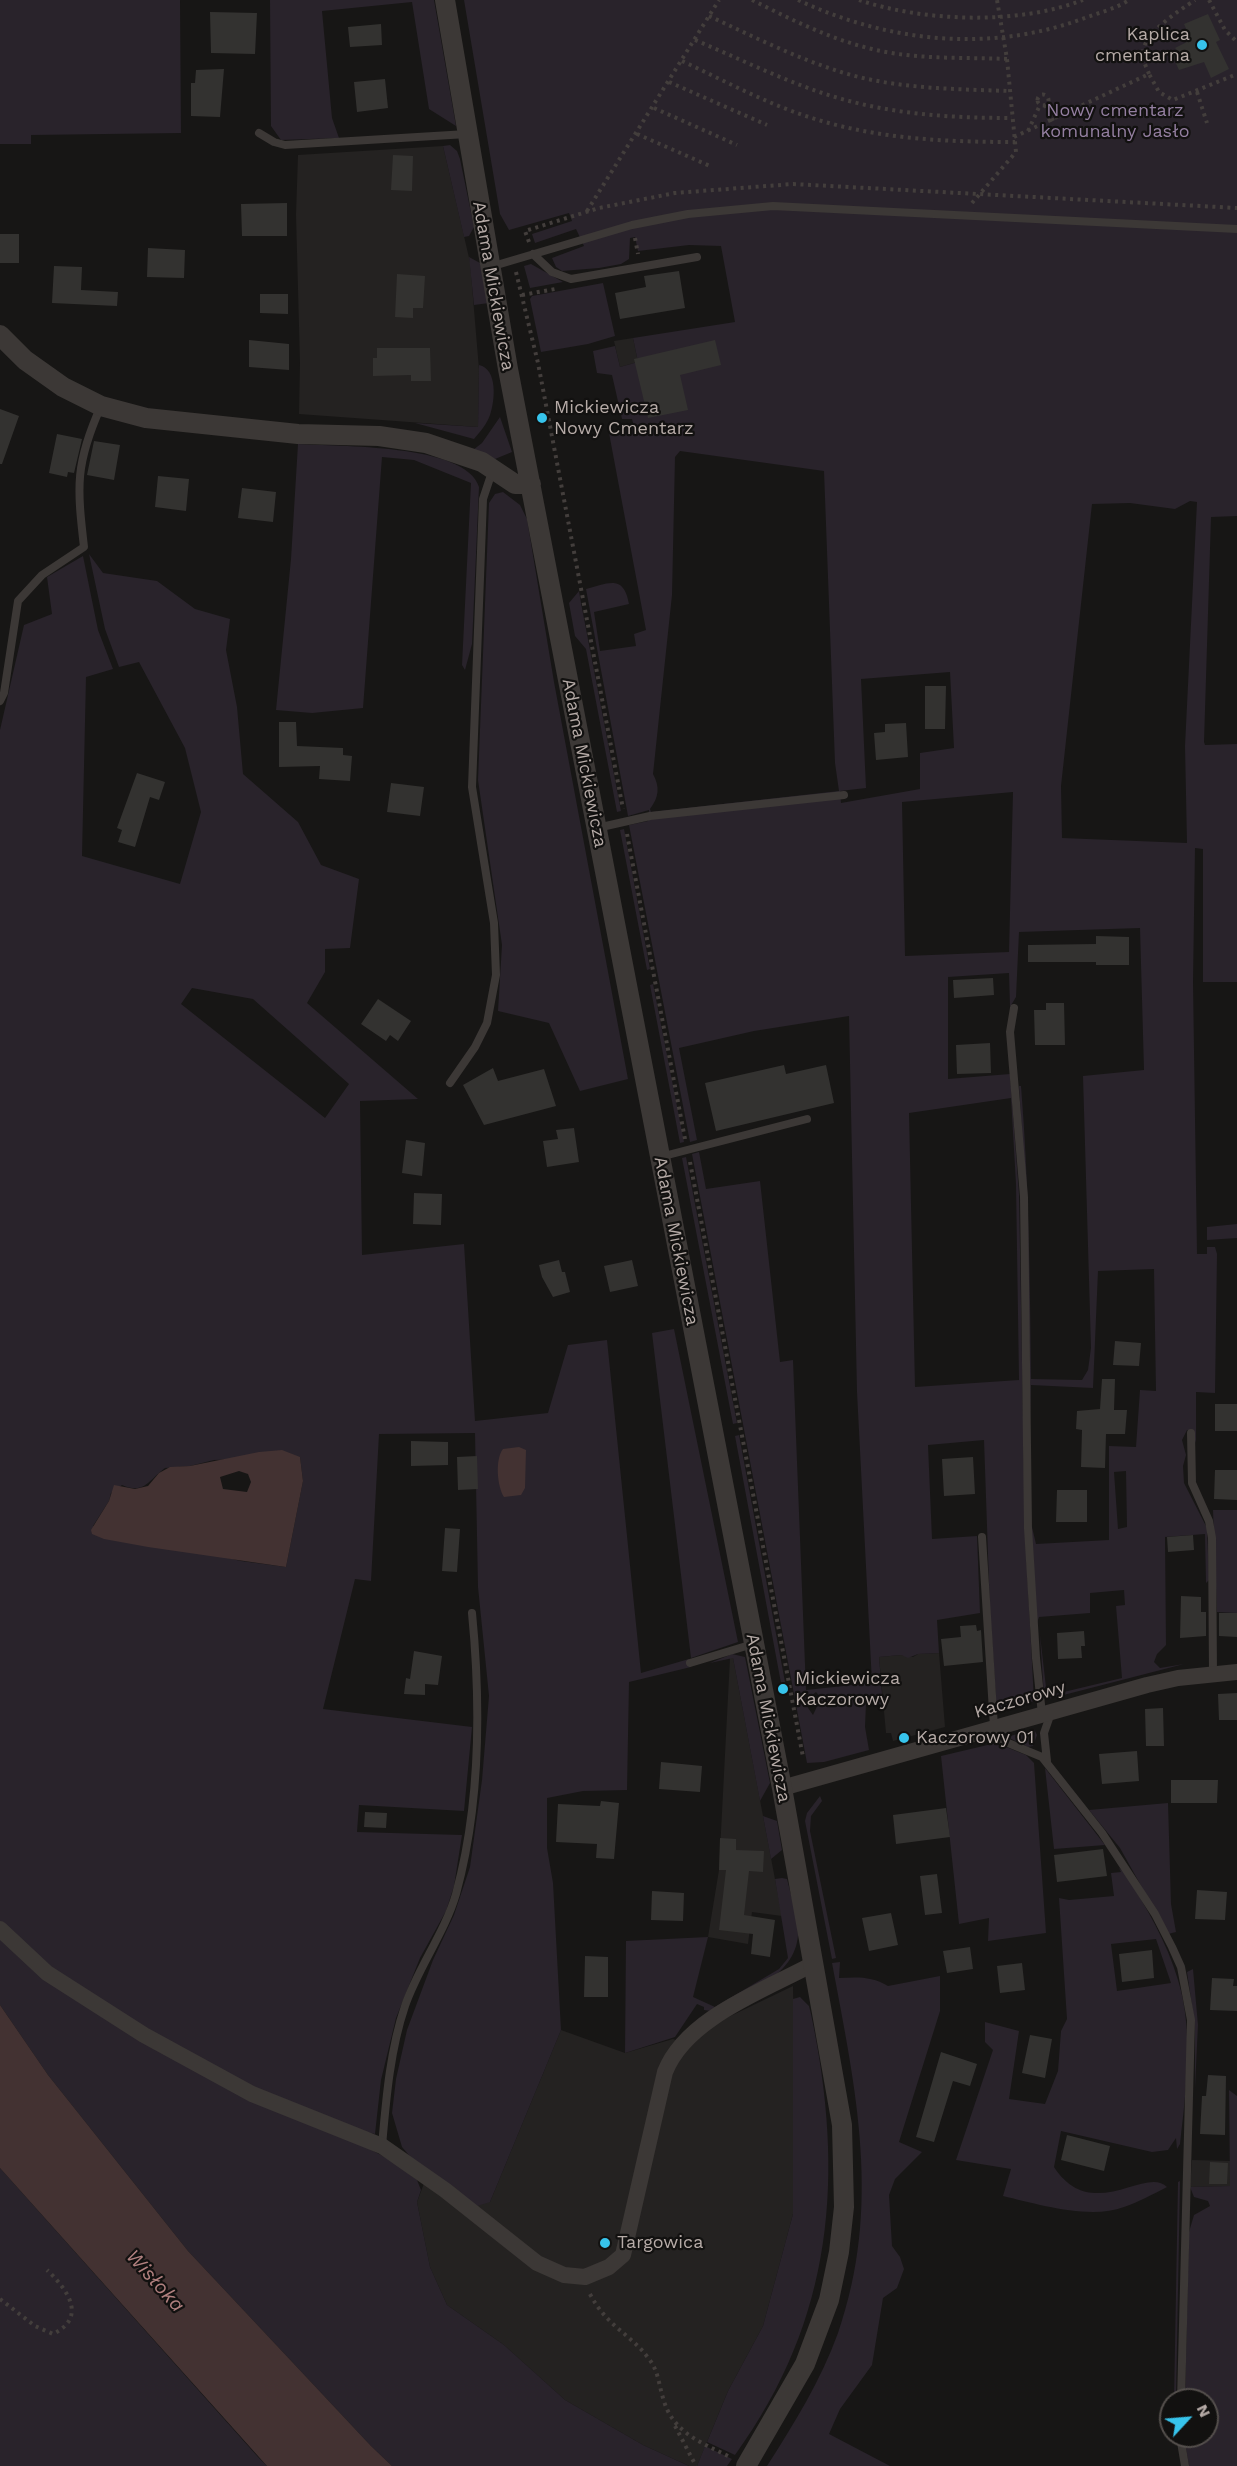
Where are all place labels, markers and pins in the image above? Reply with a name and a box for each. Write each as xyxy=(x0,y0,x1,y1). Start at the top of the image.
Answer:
place label: Kaplica cmentarna xyxy=(1095,24,1190,66)
marker: Kaplica cmentarna xyxy=(1195,38,1209,52)
place label: Mickiewicza Nowy Cmentarz xyxy=(554,397,694,440)
marker: Mickiewicza Nowy Cmentarz xyxy=(535,411,549,425)
place label: Mickiewicza Kaczorowy xyxy=(795,1668,900,1710)
marker: Mickiewicza Kaczorowy xyxy=(776,1682,790,1696)
place label: Kaczorowy 01 xyxy=(916,1727,1034,1749)
marker: Kaczorowy 01 xyxy=(897,1731,911,1745)
place label: Targowica xyxy=(617,2232,703,2254)
marker: Targowica xyxy=(598,2236,612,2250)

